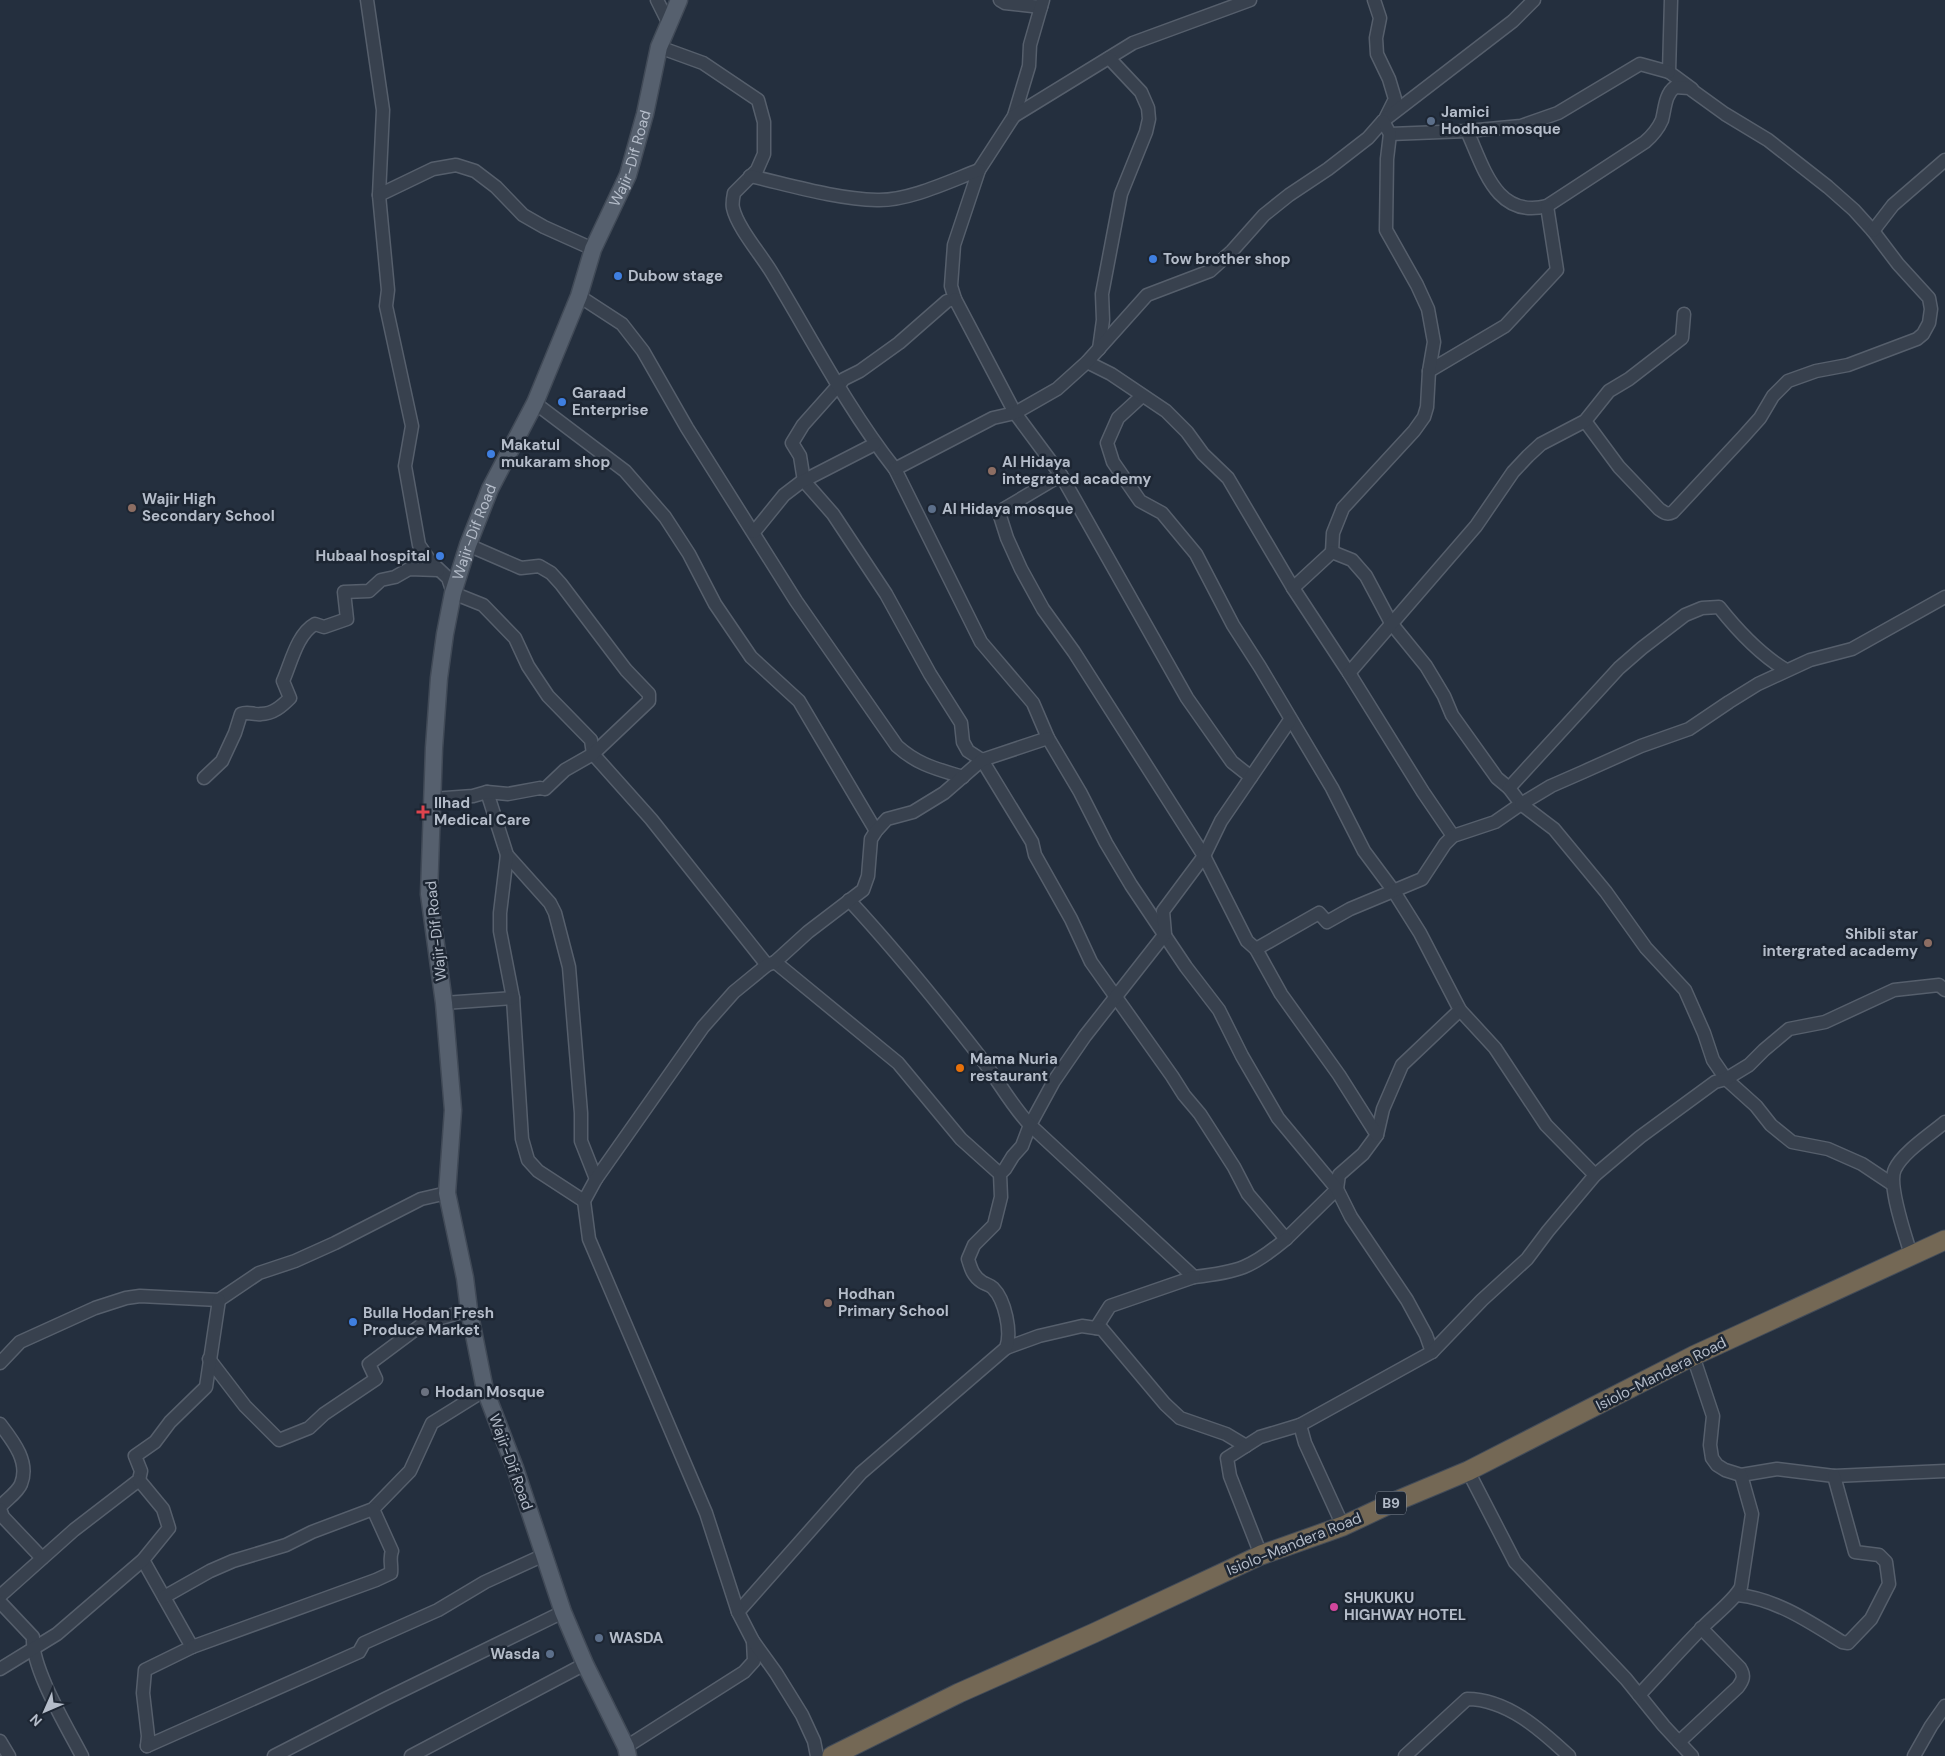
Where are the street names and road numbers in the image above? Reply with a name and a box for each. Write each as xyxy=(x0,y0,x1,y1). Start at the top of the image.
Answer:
street label: Wajir-Dif Road xyxy=(604,108,656,210)
street label: Wajir-Dif Road xyxy=(448,481,501,582)
street label: Wajir-Dif Road xyxy=(421,880,451,982)
street label: Isiolo-Mandera Road xyxy=(1592,1332,1730,1416)
street label: Wajir-Dif Road xyxy=(484,1411,538,1513)
road number: B9 xyxy=(1376,1492,1406,1515)
street label: Isiolo-Mandera Road xyxy=(1224,1508,1364,1580)

